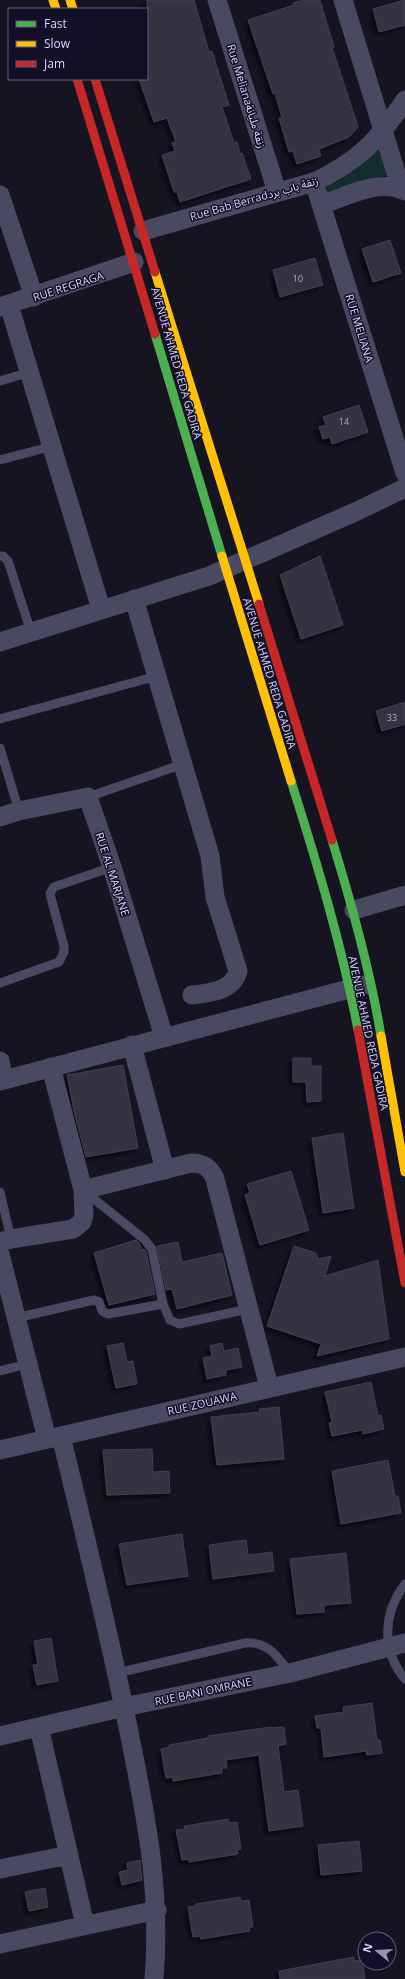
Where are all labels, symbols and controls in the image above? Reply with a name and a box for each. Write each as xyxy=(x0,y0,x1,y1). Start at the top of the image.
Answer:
legend xyxy=(8,8,148,80)
text: Fast xyxy=(44,15,67,32)
text: Slow xyxy=(44,35,71,52)
street label: Rue Melianaزنقة مليانة xyxy=(224,42,270,150)
text: Jam xyxy=(43,55,65,72)
street label: Rue Bab Berradزنقة باب برد xyxy=(188,172,320,224)
street label: RUE REGRAGA xyxy=(31,268,105,304)
house number: 10 xyxy=(293,272,303,285)
street label: AVENUE AHMED REDA GADIRA xyxy=(148,285,206,441)
street label: RUE MELIANA xyxy=(342,292,378,364)
house number: 14 xyxy=(339,415,349,428)
street label: AVENUE AHMED REDA GADIRA xyxy=(240,596,300,750)
house number: 33 xyxy=(387,711,397,724)
street label: RUE AL MARJANE xyxy=(92,830,134,918)
street label: AVENUE AHMED REDA GADIRA xyxy=(345,955,393,1112)
street label: RUE ZOUAWA xyxy=(166,1388,238,1418)
street label: RUE BANI OMRANE xyxy=(153,1673,253,1709)
north arrow xyxy=(357,1931,397,1971)
text: N xyxy=(358,1941,376,1954)

